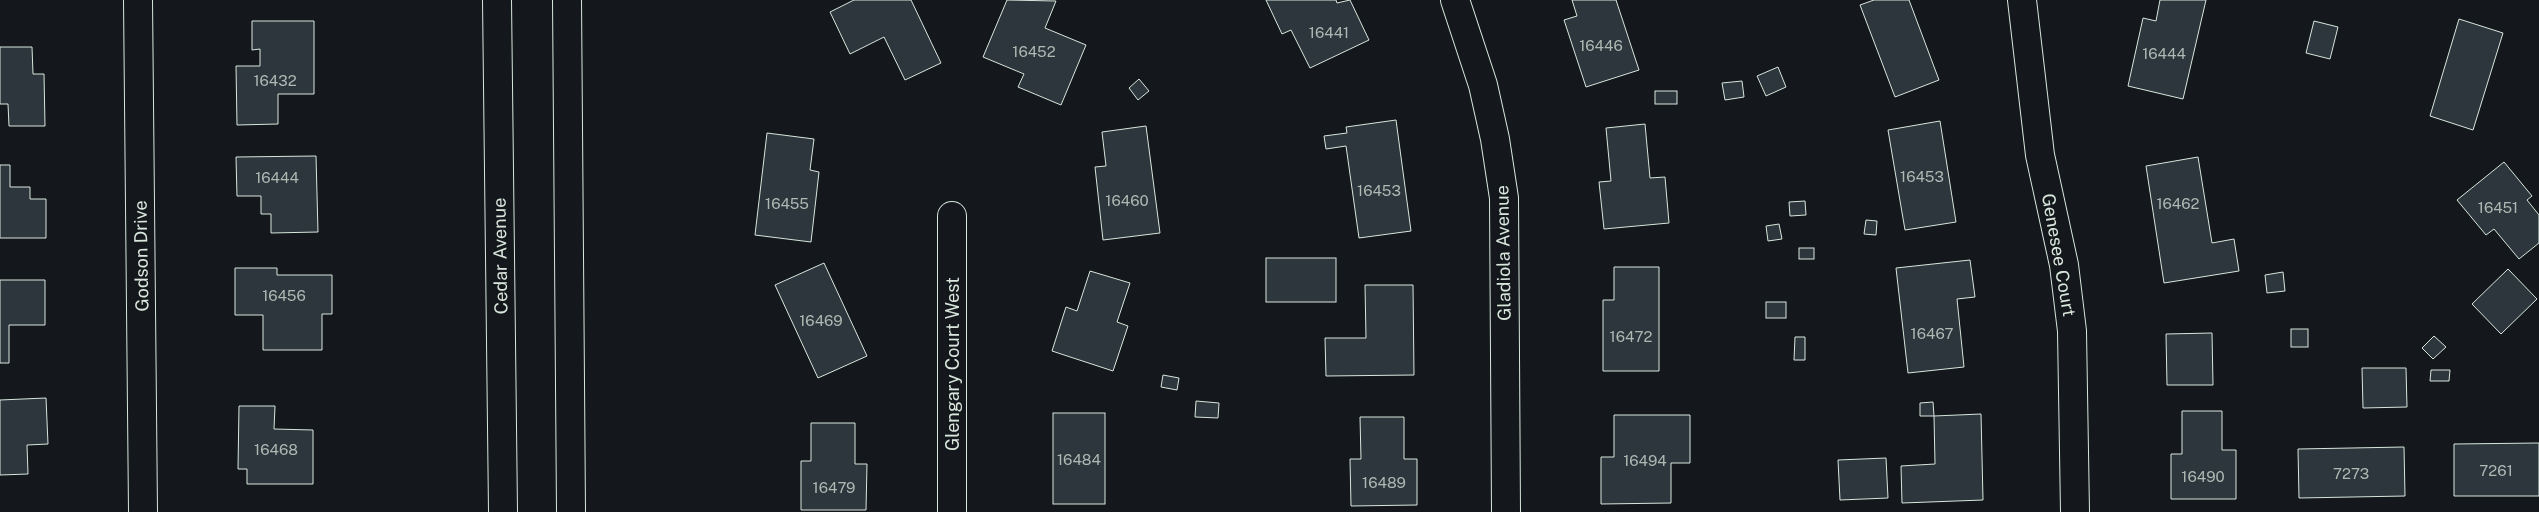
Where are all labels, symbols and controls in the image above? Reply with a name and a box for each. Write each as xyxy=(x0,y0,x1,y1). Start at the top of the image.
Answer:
house number: 16441 xyxy=(1309,24,1349,41)
house number: 16446 xyxy=(1579,37,1623,54)
house number: 16452 xyxy=(1012,43,1056,60)
house number: 16444 xyxy=(2142,45,2186,62)
house number: 16432 xyxy=(253,72,297,89)
house number: 16453 xyxy=(1900,168,1944,185)
house number: 16444 xyxy=(255,169,299,186)
house number: 16453 xyxy=(1357,182,1401,199)
street label: Gladiola Avenue xyxy=(1491,185,1515,321)
house number: 16460 xyxy=(1105,192,1149,209)
street label: Genesee Court xyxy=(2038,192,2080,318)
house number: 16455 xyxy=(765,195,809,212)
house number: 16462 xyxy=(2156,195,2200,212)
street label: Cedar Avenue xyxy=(488,198,512,314)
house number: 16451 xyxy=(2478,199,2518,216)
street label: Godson Drive xyxy=(130,200,152,312)
street label: Glengary Court West xyxy=(942,277,963,451)
house number: 16456 xyxy=(262,287,306,304)
house number: 16469 xyxy=(799,312,843,329)
house number: 16467 xyxy=(1911,325,1953,342)
house number: 16472 xyxy=(1610,328,1653,345)
house number: 16468 xyxy=(254,441,298,458)
house number: 16484 xyxy=(1057,451,1101,468)
house number: 16494 xyxy=(1623,452,1667,469)
house number: 7261 xyxy=(2479,462,2513,479)
house number: 7273 xyxy=(2333,465,2369,482)
house number: 16490 xyxy=(2181,468,2225,485)
house number: 16489 xyxy=(1362,474,1406,491)
house number: 16479 xyxy=(813,479,855,496)

